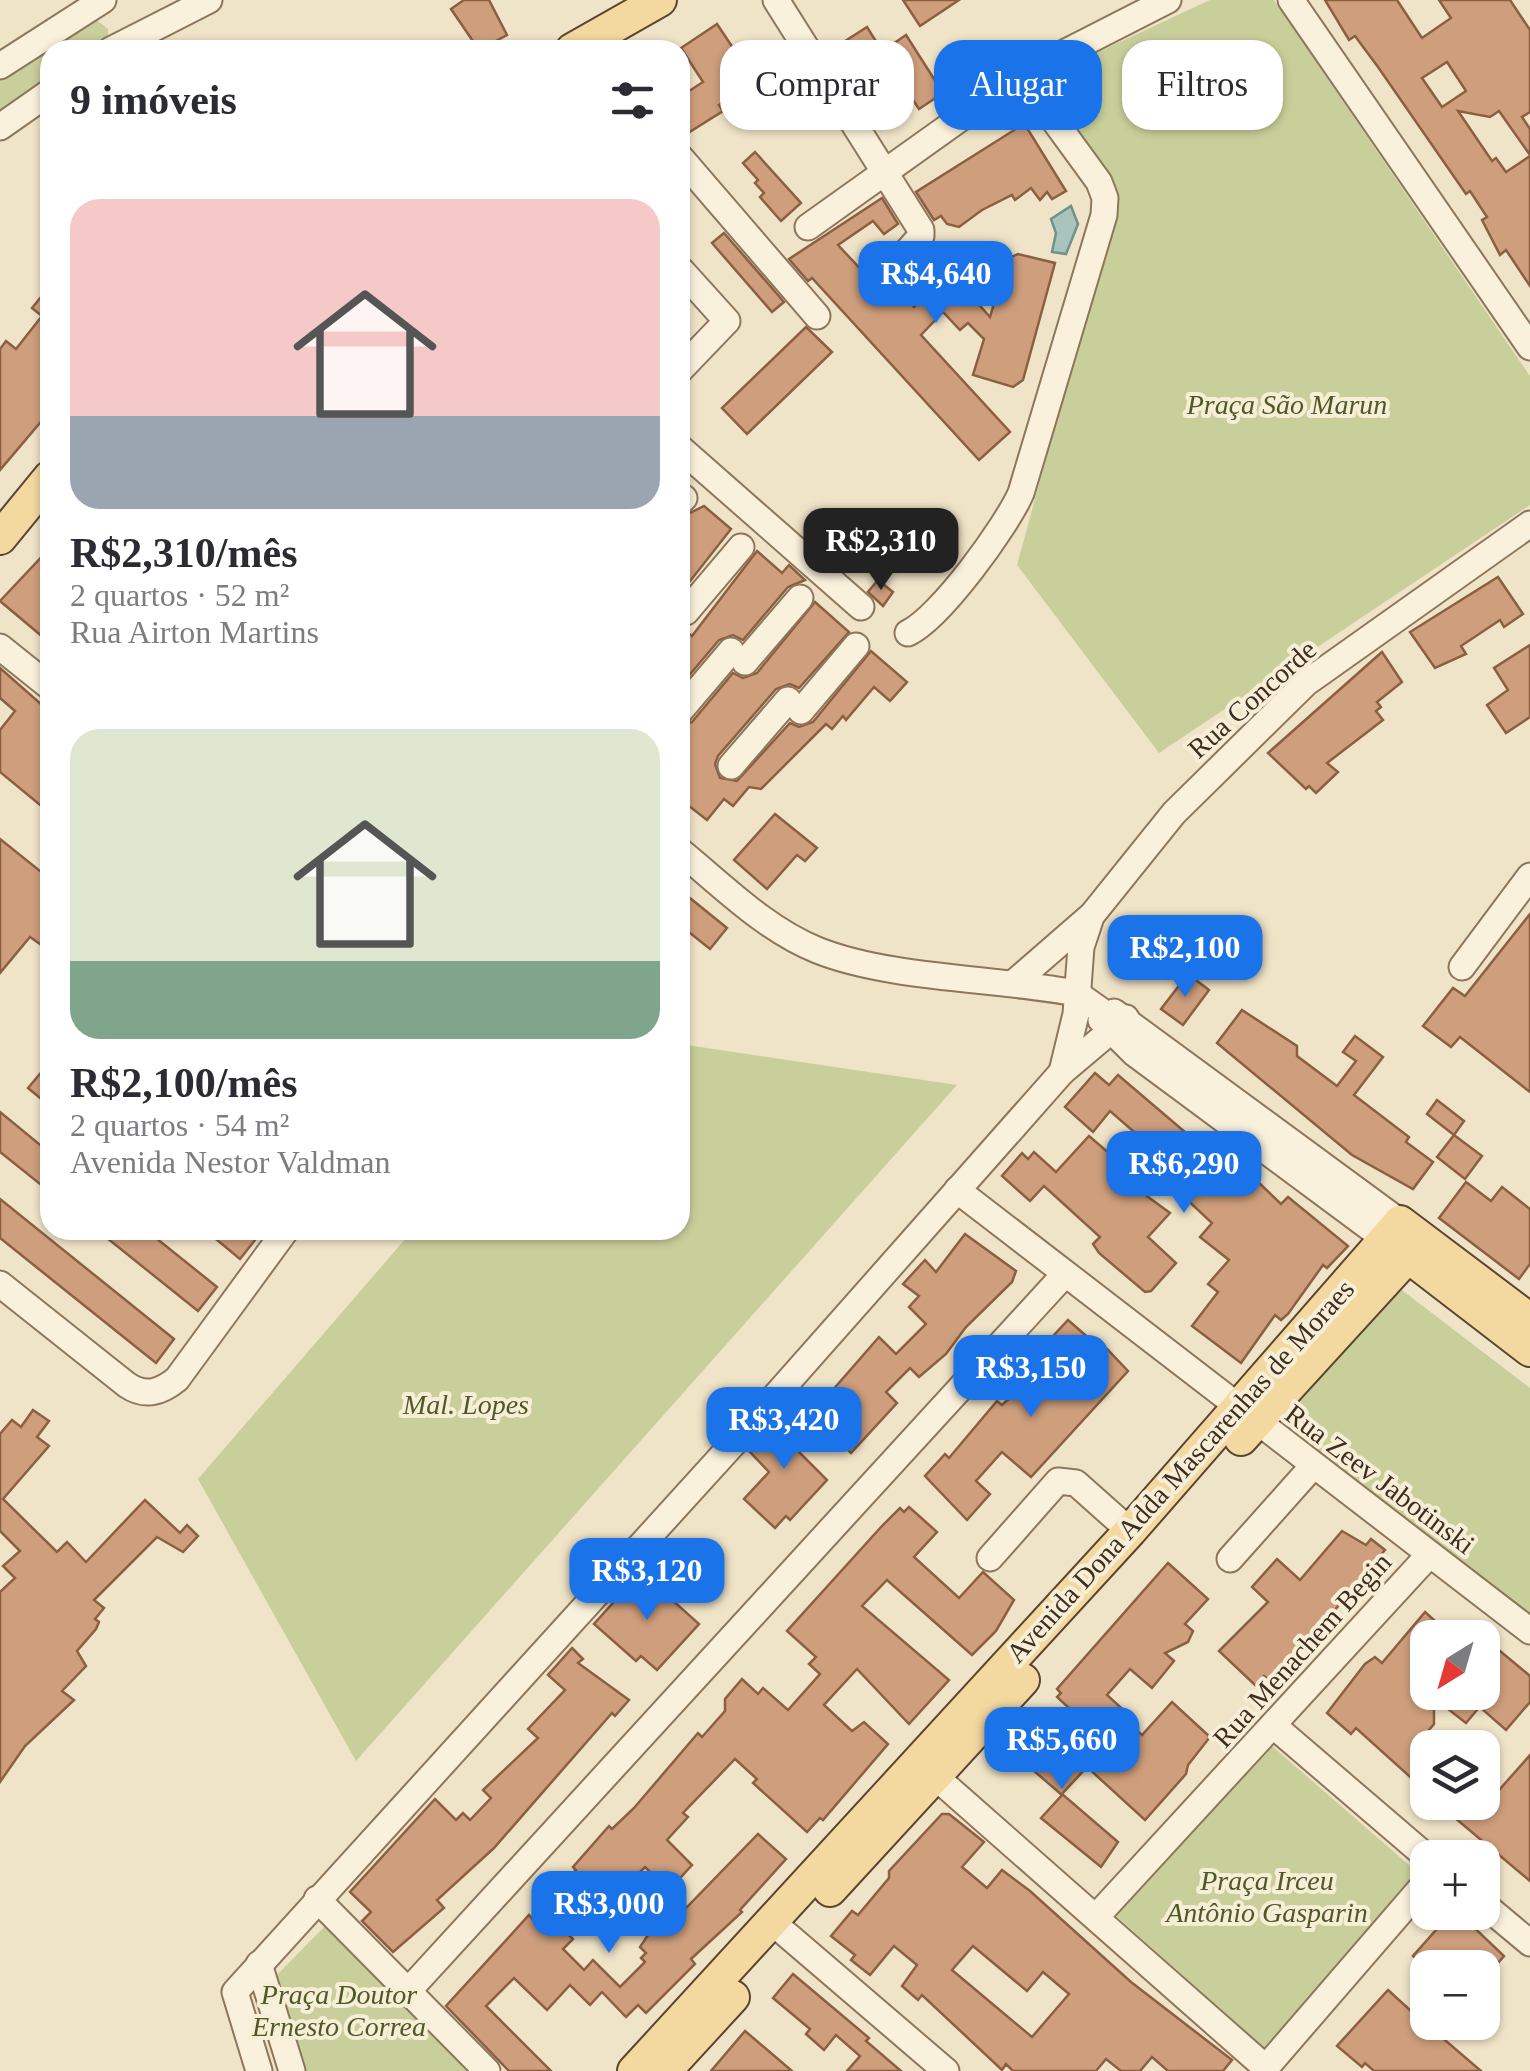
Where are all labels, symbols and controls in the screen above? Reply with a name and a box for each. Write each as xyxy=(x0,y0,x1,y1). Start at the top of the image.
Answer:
chip: Comprar xyxy=(720,40,914,130)
chip: Alugar xyxy=(934,40,1102,130)
chip: Filtros xyxy=(1122,40,1283,130)
icon: filters xyxy=(605,73,660,128)
text: 9 imóveis xyxy=(70,77,237,123)
pin: R$4,640 xyxy=(844,241,1028,326)
text: R$4,640 xyxy=(880,255,992,291)
icon: home xyxy=(275,264,455,444)
park label: Praça São Marun xyxy=(1186,389,1387,420)
pin: R$2,310 xyxy=(789,508,973,593)
text: R$2,310 xyxy=(825,522,937,558)
text: R$2,310/mês xyxy=(70,530,297,576)
text: 2 quartos · 52 m² xyxy=(70,577,289,613)
text: Rua Airton Martins xyxy=(70,614,319,650)
street label: Rua Concorde xyxy=(1182,634,1322,764)
icon: home xyxy=(275,794,455,974)
pin: R$2,100 xyxy=(1093,915,1277,1000)
text: R$2,100 xyxy=(1129,929,1241,965)
text: R$2,100/mês xyxy=(70,1060,297,1106)
text: 2 quartos · 54 m² xyxy=(70,1107,289,1143)
pin: R$6,290 xyxy=(1092,1131,1276,1216)
text: Avenida Nestor Valdman xyxy=(70,1144,391,1180)
text: R$6,290 xyxy=(1128,1145,1240,1181)
street label: Avenida Dona Adda Mascarenhas de Moraes xyxy=(1000,1273,1360,1669)
pin: R$3,150 xyxy=(939,1335,1123,1420)
text: R$3,150 xyxy=(975,1349,1087,1385)
pin: R$3,420 xyxy=(692,1387,876,1472)
park label: Mal. Lopes xyxy=(402,1389,529,1420)
street label: Rua Zeev Jabotinski xyxy=(1279,1398,1481,1560)
text: R$3,420 xyxy=(728,1401,840,1437)
pin: R$3,120 xyxy=(555,1538,739,1623)
street label: Rua Menachem Begin xyxy=(1207,1547,1397,1753)
text: R$3,120 xyxy=(591,1552,703,1588)
north arrow xyxy=(1410,1620,1500,1710)
map controls xyxy=(1410,1620,1500,2040)
pin: R$5,660 xyxy=(970,1707,1154,1792)
text: R$5,660 xyxy=(1006,1721,1118,1757)
button: layers xyxy=(1410,1730,1500,1820)
button: + xyxy=(1410,1840,1500,1930)
park label: Praça Irceu Antônio Gasparin xyxy=(1164,1865,1368,1928)
pin: R$3,000 xyxy=(517,1871,701,1956)
text: R$3,000 xyxy=(553,1885,665,1921)
button: − xyxy=(1410,1950,1500,2040)
park label: Praça Doutor Ernesto Correa xyxy=(251,1979,426,2042)

